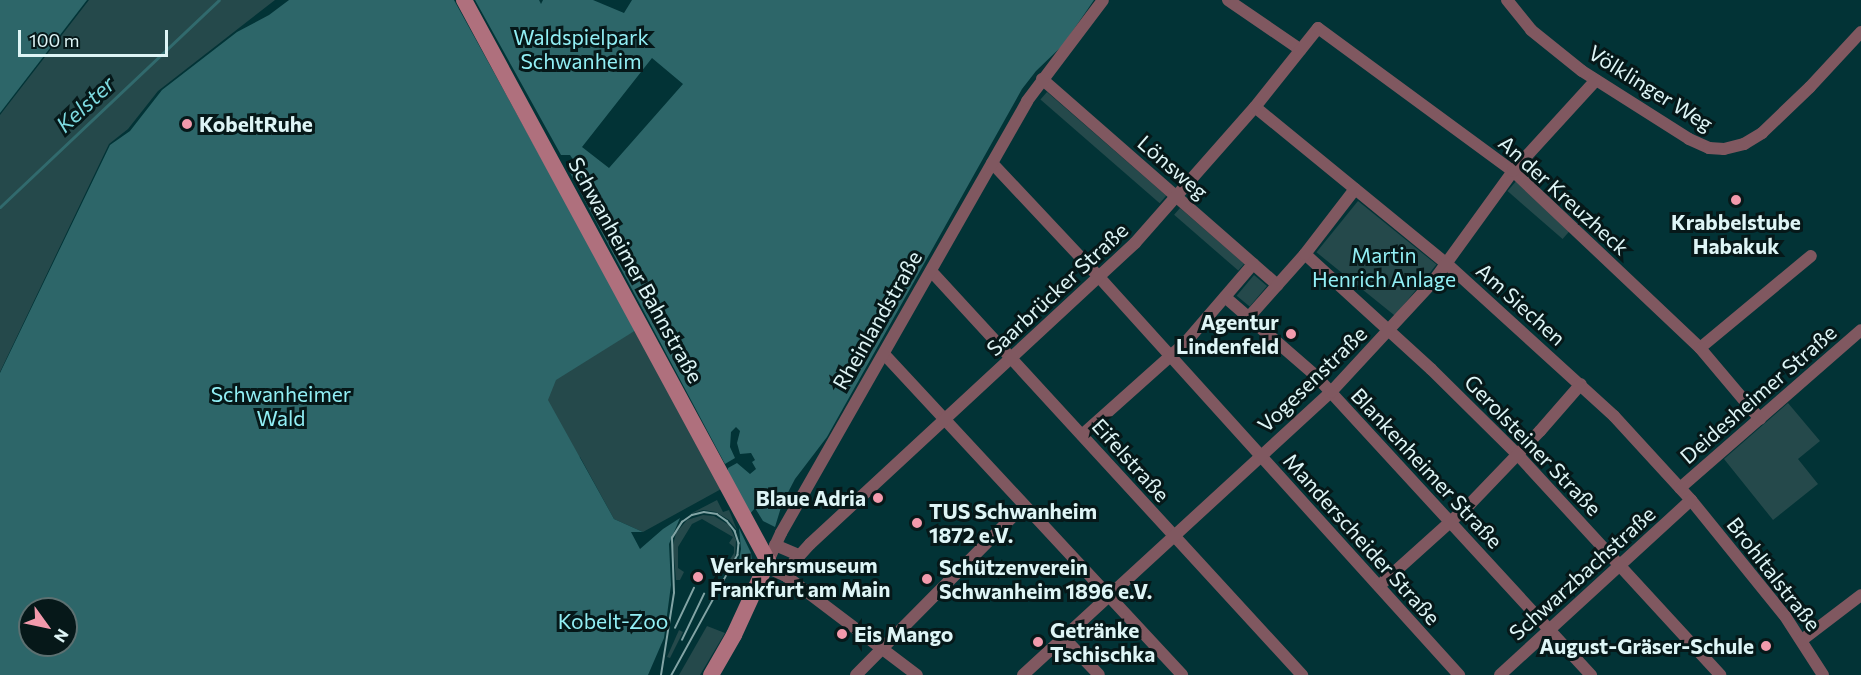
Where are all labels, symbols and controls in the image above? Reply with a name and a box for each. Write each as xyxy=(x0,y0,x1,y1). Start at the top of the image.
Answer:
scale bar xyxy=(21,18,171,56)
park label: Waldspielpark Schwanheim xyxy=(513,24,649,74)
text: 100 m xyxy=(29,29,79,51)
street label: Völklinger Weg xyxy=(1584,40,1718,136)
water label: Kelster xyxy=(50,70,120,138)
place label: KobeltRuhe xyxy=(199,111,313,137)
marker: KobeltRuhe xyxy=(180,117,194,131)
street label: Lönsweg xyxy=(1133,130,1213,204)
street label: An der Kreuzheck xyxy=(1494,130,1634,260)
street label: Schwanheimer Bahnstraße xyxy=(563,153,709,387)
marker: Krabbelstube Habakuk xyxy=(1729,193,1743,207)
place label: Krabbelstube Habakuk xyxy=(1671,209,1801,259)
street label: Saarbrücker Straße xyxy=(981,217,1133,361)
park label: Martin Henrich Anlage xyxy=(1312,242,1456,292)
street label: Rheinlandstraße xyxy=(827,246,927,394)
street label: Am Siechen xyxy=(1471,257,1571,351)
place label: Agentur Lindenfeld xyxy=(1176,309,1279,359)
street label: Deidesheimer Straße xyxy=(1675,319,1841,469)
street label: Vogesenstraße xyxy=(1252,321,1372,437)
marker: Agentur Lindenfeld xyxy=(1284,327,1298,341)
street label: Gerolsteiner Straße xyxy=(1459,369,1607,521)
park label: Schwanheimer Wald xyxy=(211,381,351,431)
street label: Blankenheimer Straße xyxy=(1346,383,1508,553)
street label: Eifelstraße xyxy=(1087,413,1175,507)
street label: Manderscheider Straße xyxy=(1278,448,1446,630)
place label: Blaue Adria xyxy=(756,485,866,511)
marker: Blaue Adria xyxy=(871,491,885,505)
place label: TUS Schwanheim 1872 e.V. xyxy=(929,498,1097,548)
street label: Schwarzbachstraße xyxy=(1504,501,1660,645)
street label: Brohltalstraße xyxy=(1722,512,1826,636)
marker: TUS Schwanheim 1872 e.V. xyxy=(910,516,924,530)
place label: Verkehrsmuseum Frankfurt am Main xyxy=(710,552,890,602)
place label: Schützenverein Schwanheim 1896 e.V. xyxy=(939,554,1152,604)
marker: Verkehrsmuseum Frankfurt am Main xyxy=(691,570,705,584)
marker: Schützenverein Schwanheim 1896 e.V. xyxy=(920,572,934,586)
north arrow xyxy=(18,597,78,657)
park label: Kobelt-Zoo xyxy=(558,608,668,634)
place label: Getränke Tschischka xyxy=(1050,617,1155,667)
place label: Eis Mango xyxy=(854,621,953,647)
text: N xyxy=(51,626,73,646)
marker: Eis Mango xyxy=(835,627,849,641)
place label: August-Gräser-Schule xyxy=(1539,633,1754,659)
marker: Getränke Tschischka xyxy=(1031,635,1045,649)
marker: August-Gräser-Schule xyxy=(1759,639,1773,653)

